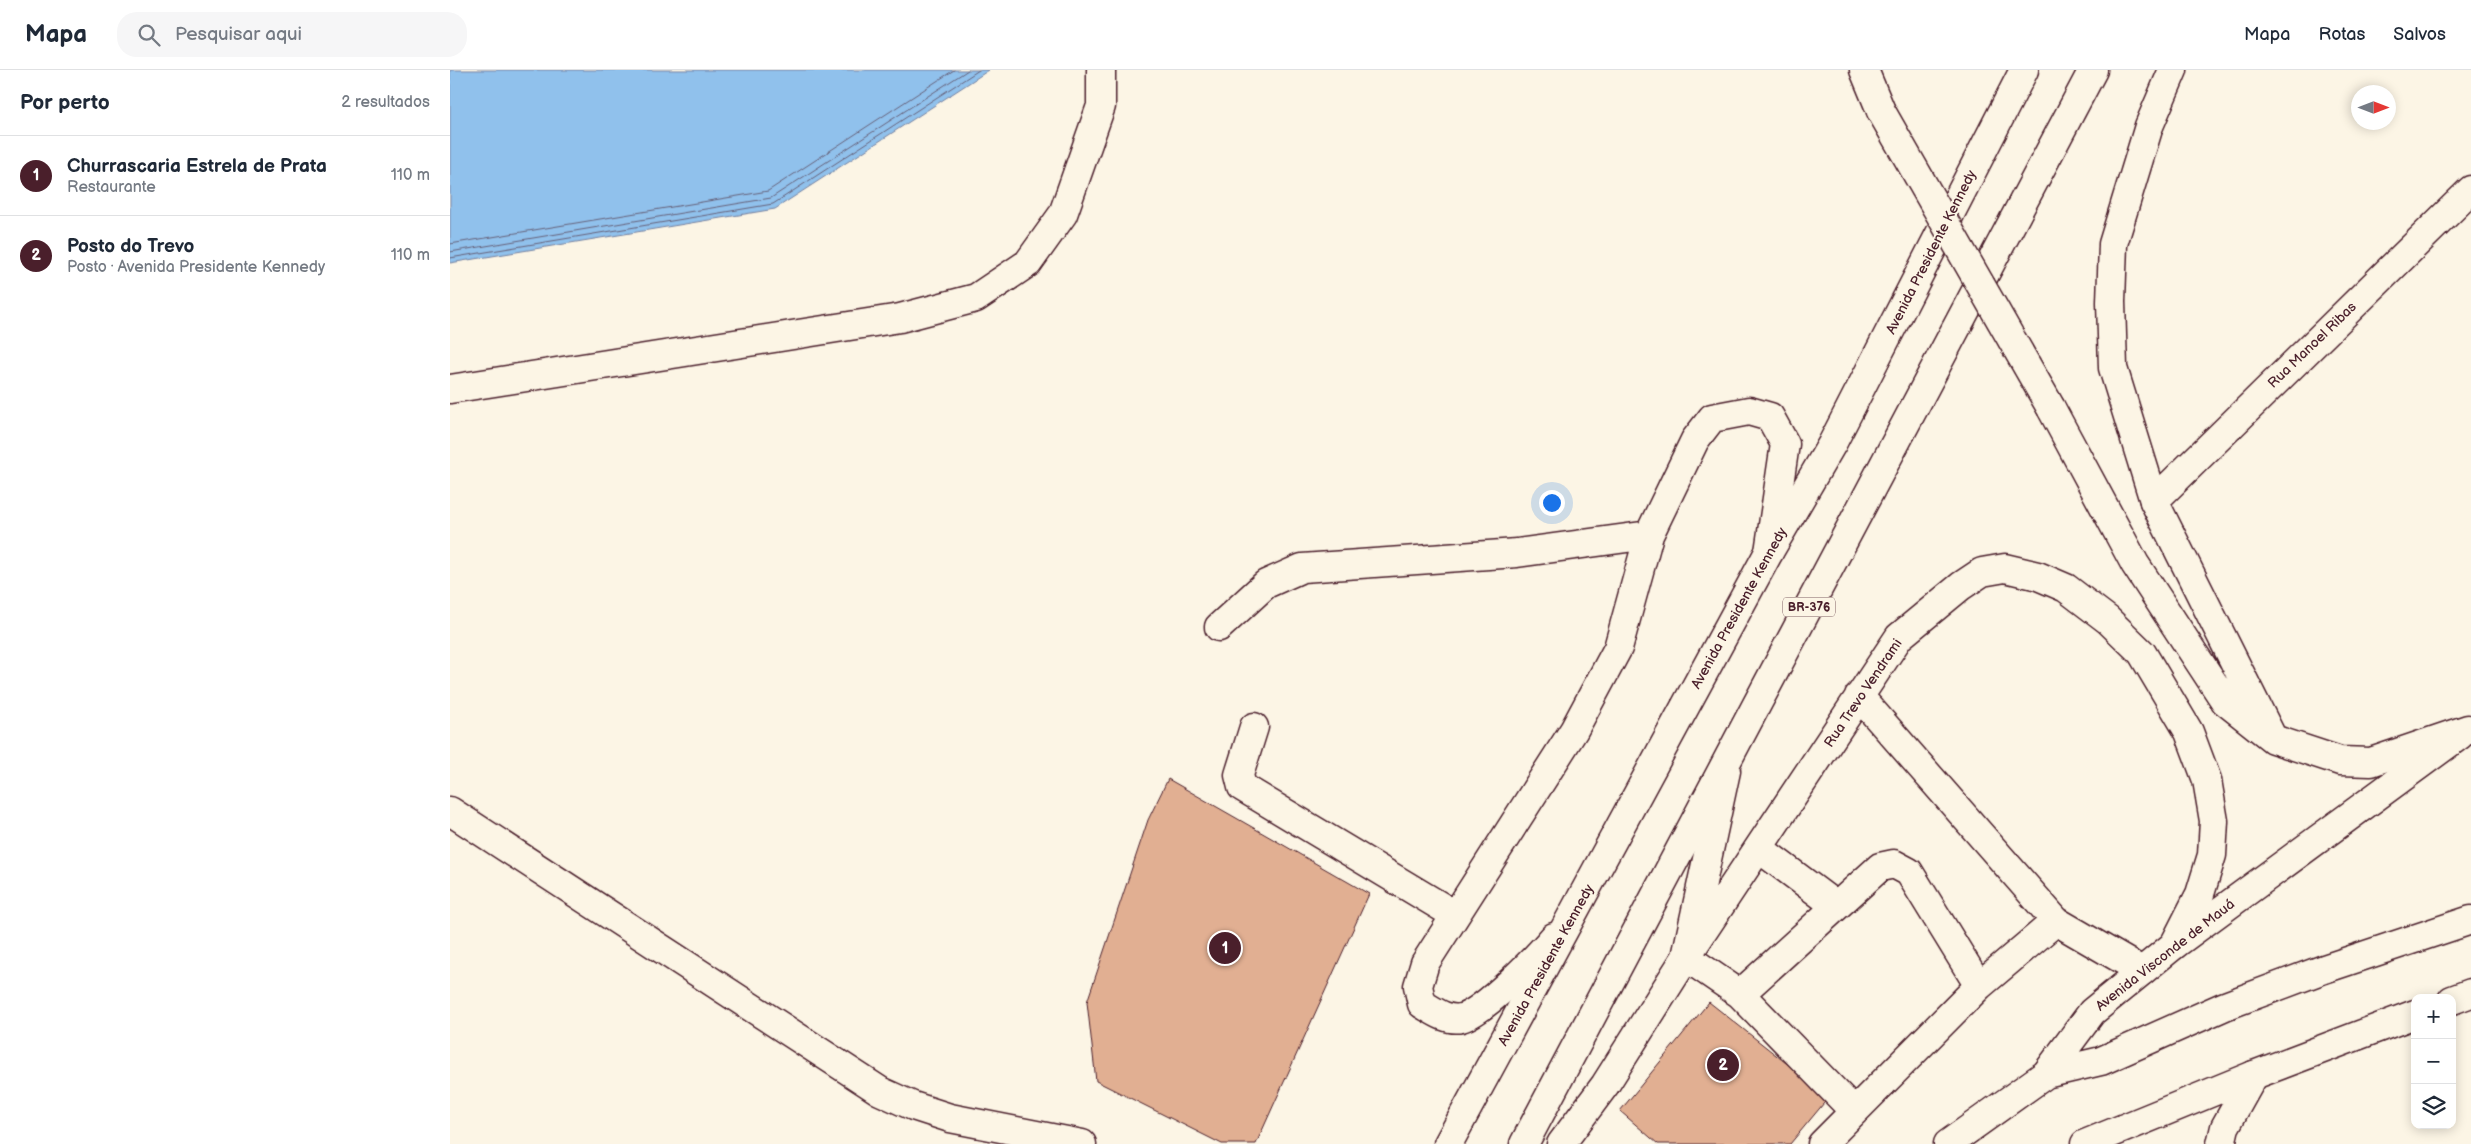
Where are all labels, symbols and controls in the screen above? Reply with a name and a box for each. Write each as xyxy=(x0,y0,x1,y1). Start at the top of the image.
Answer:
search box xyxy=(117,12,467,57)
text: Mapa xyxy=(25,20,87,49)
icon: search xyxy=(135,21,163,49)
text: Pesquisar aqui xyxy=(175,23,302,46)
text: Mapa xyxy=(2244,24,2290,45)
text: Rotas xyxy=(2318,24,2365,45)
text: Salvos xyxy=(2393,24,2446,45)
north arrow xyxy=(2351,85,2396,130)
text: Por perto xyxy=(20,90,110,115)
text: 2 resultados xyxy=(341,93,430,112)
text: Churrascaria Estrela de Prata xyxy=(67,155,327,178)
text: 1 xyxy=(33,166,39,185)
text: 110 m xyxy=(391,166,430,185)
street label: Avenida Presidente Kennedy xyxy=(1882,167,1980,337)
text: Restaurante xyxy=(67,178,156,197)
text: Posto do Trevo xyxy=(67,235,194,258)
text: 2 xyxy=(31,246,41,265)
text: 110 m xyxy=(391,246,430,265)
text: Posto · Avenida Presidente Kennedy xyxy=(67,258,325,277)
street label: Rua Manoel Ribas xyxy=(2264,298,2360,392)
your location xyxy=(1539,490,1565,516)
street label: Avenida Presidente Kennedy xyxy=(1687,524,1791,692)
road number: BR-376 xyxy=(1783,598,1835,616)
street label: Rua Trevo Vendrami xyxy=(1820,636,1906,750)
street label: Avenida Presidente Kennedy xyxy=(1494,881,1598,1049)
street label: Avenida Visconde de Mauá xyxy=(2092,895,2238,1015)
pin: 1 xyxy=(1209,929,1241,967)
map controls xyxy=(2411,994,2456,1129)
button: + xyxy=(2411,994,2456,1039)
button: − xyxy=(2411,1039,2456,1084)
pin: 2 xyxy=(1707,1046,1739,1084)
button: layers xyxy=(2411,1084,2456,1129)

